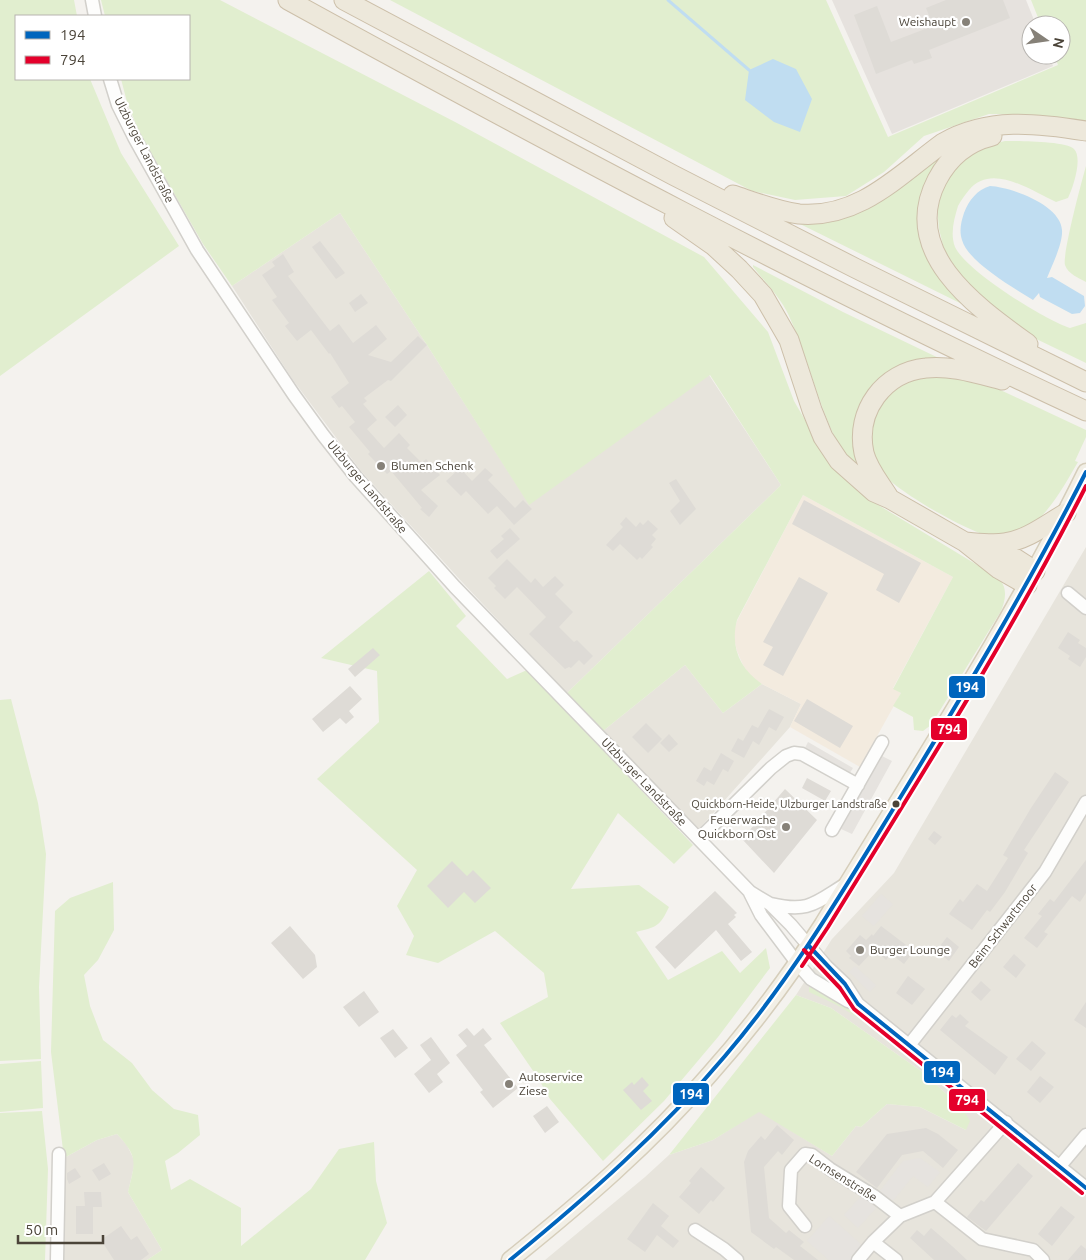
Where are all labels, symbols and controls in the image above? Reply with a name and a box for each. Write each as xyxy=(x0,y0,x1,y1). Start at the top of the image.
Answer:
legend xyxy=(15,15,190,80)
place label: Weishaupt xyxy=(899,15,956,28)
north arrow xyxy=(1021,15,1071,65)
marker: Weishaupt xyxy=(960,16,972,28)
text: 194 xyxy=(60,26,85,43)
text: N xyxy=(1050,36,1068,50)
text: 794 xyxy=(60,51,85,68)
street label: Ulzburger Landstraße xyxy=(112,95,177,205)
street label: Ulzburger Landstraße xyxy=(325,438,410,536)
place label: Blumen Schenk xyxy=(391,459,473,472)
marker: Blumen Schenk xyxy=(375,460,387,472)
line badge: 194 xyxy=(948,675,986,699)
text: 194 xyxy=(955,679,979,695)
line badge: 794 xyxy=(930,717,968,741)
text: 794 xyxy=(937,721,961,737)
street label: Ulzburger Landstraße xyxy=(599,735,690,828)
place label: Quickborn-Heide, Ulzburger Landstraße xyxy=(691,798,887,810)
marker: Quickborn-Heide, Ulzburger Landstraße xyxy=(891,799,901,809)
place label: Feuerwache Quickborn Ost xyxy=(698,813,776,840)
marker: Feuerwache Quickborn Ost xyxy=(780,821,792,833)
street label: Beim Schwartmoor xyxy=(966,881,1040,970)
place label: Burger Lounge xyxy=(870,943,950,956)
marker: Burger Lounge xyxy=(854,944,866,956)
line badge: 194 xyxy=(923,1060,961,1084)
text: 194 xyxy=(930,1064,954,1080)
place label: Autoservice Ziese xyxy=(519,1070,583,1097)
marker: Autoservice Ziese xyxy=(503,1078,515,1090)
line badge: 194 xyxy=(672,1082,710,1106)
text: 194 xyxy=(679,1086,703,1102)
line badge: 794 xyxy=(948,1088,986,1112)
text: 794 xyxy=(955,1092,979,1108)
street label: Lornsenstraße xyxy=(807,1151,880,1204)
scale bar xyxy=(18,1212,102,1244)
text: 50 m xyxy=(25,1221,58,1238)

